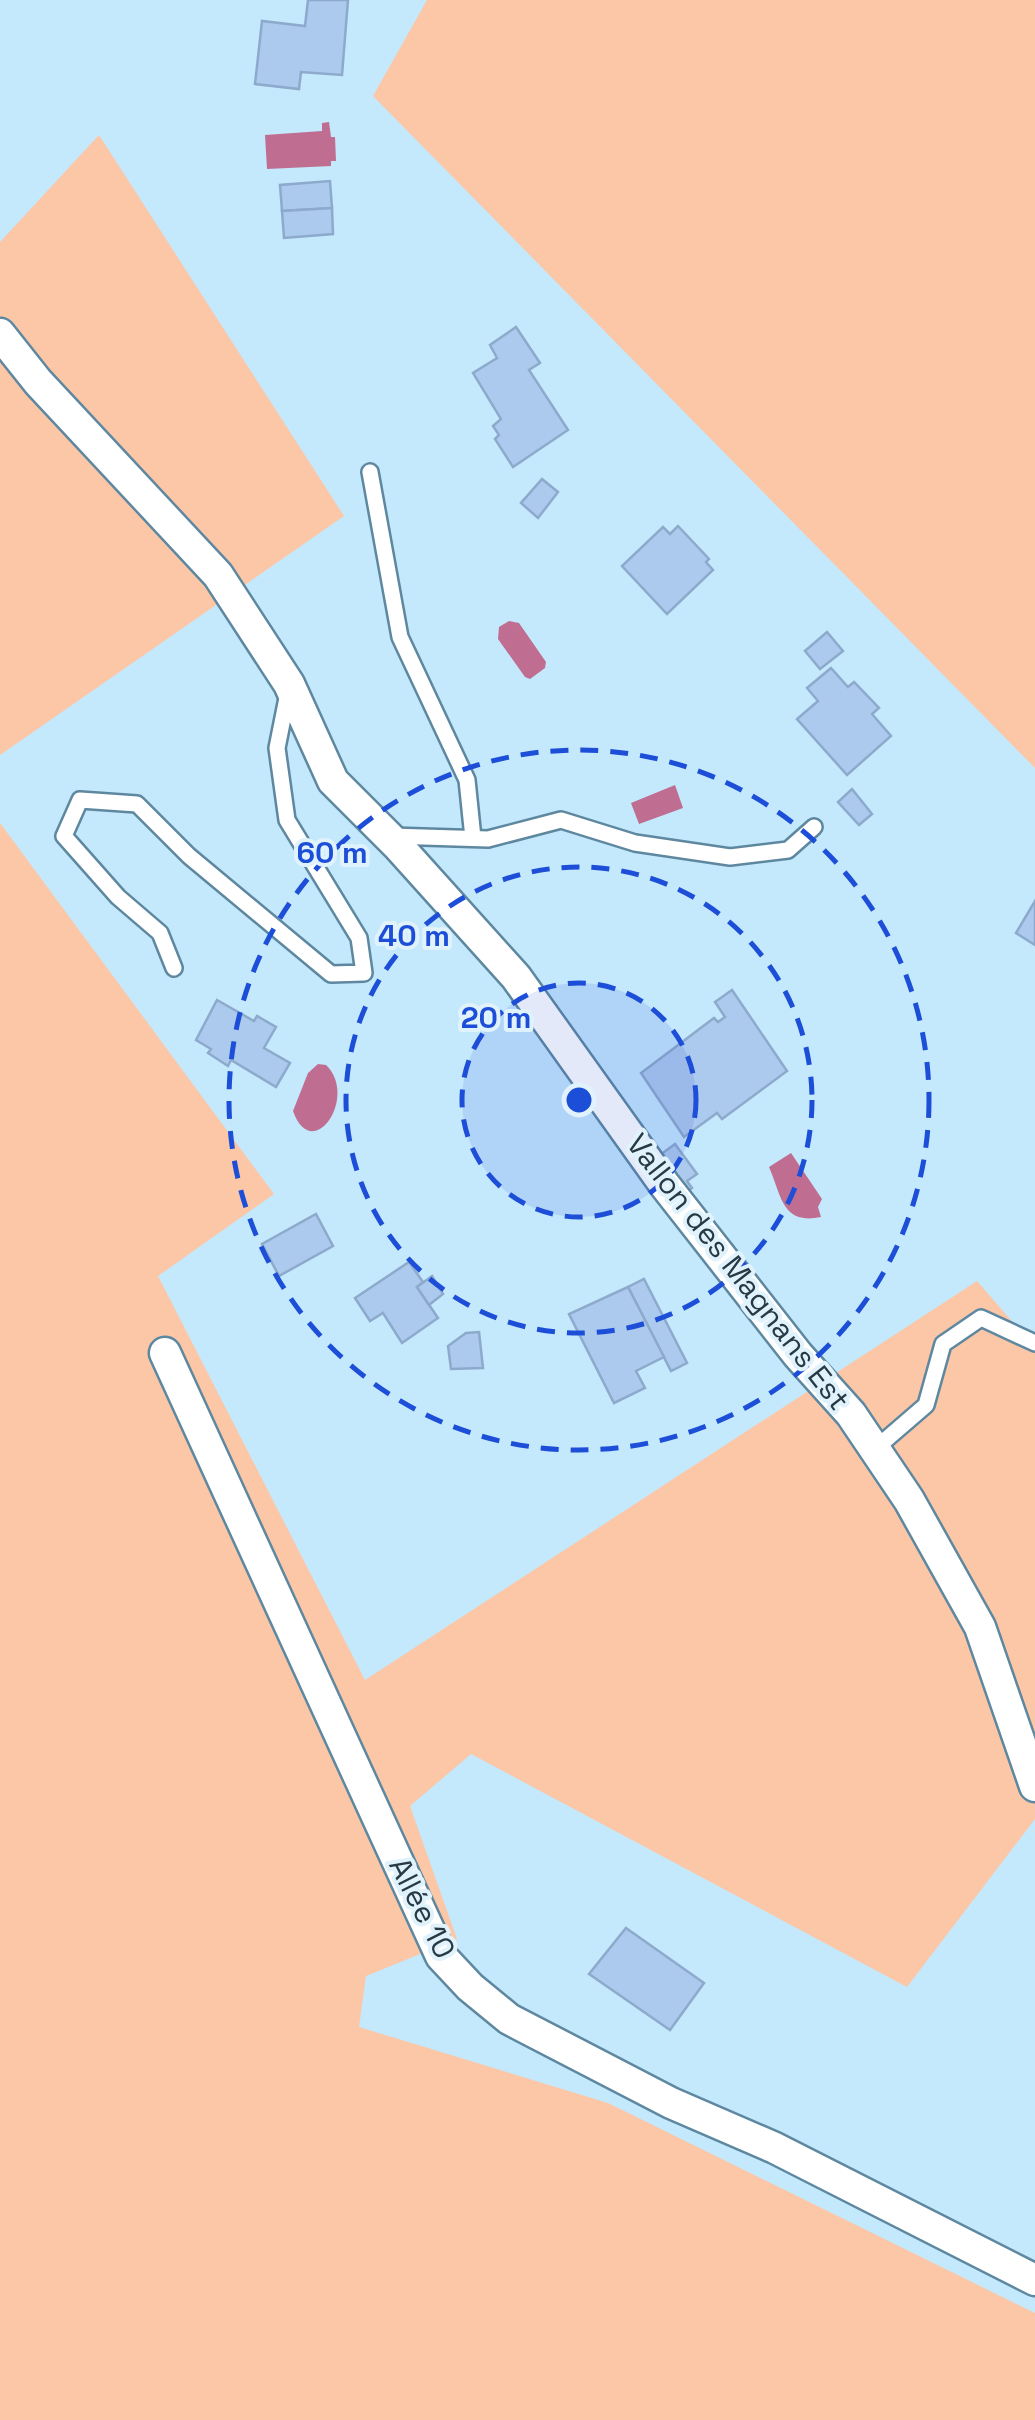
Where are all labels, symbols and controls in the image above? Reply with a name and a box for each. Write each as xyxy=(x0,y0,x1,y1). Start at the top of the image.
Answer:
text: 60 m xyxy=(296,833,368,872)
text: 40 m xyxy=(378,916,450,955)
text: 20 m xyxy=(461,998,531,1037)
centre of rings xyxy=(561,1082,597,1118)
street label: Vallon des Magnans Est xyxy=(618,1126,859,1418)
street label: Allée 10 xyxy=(380,1851,464,1965)

